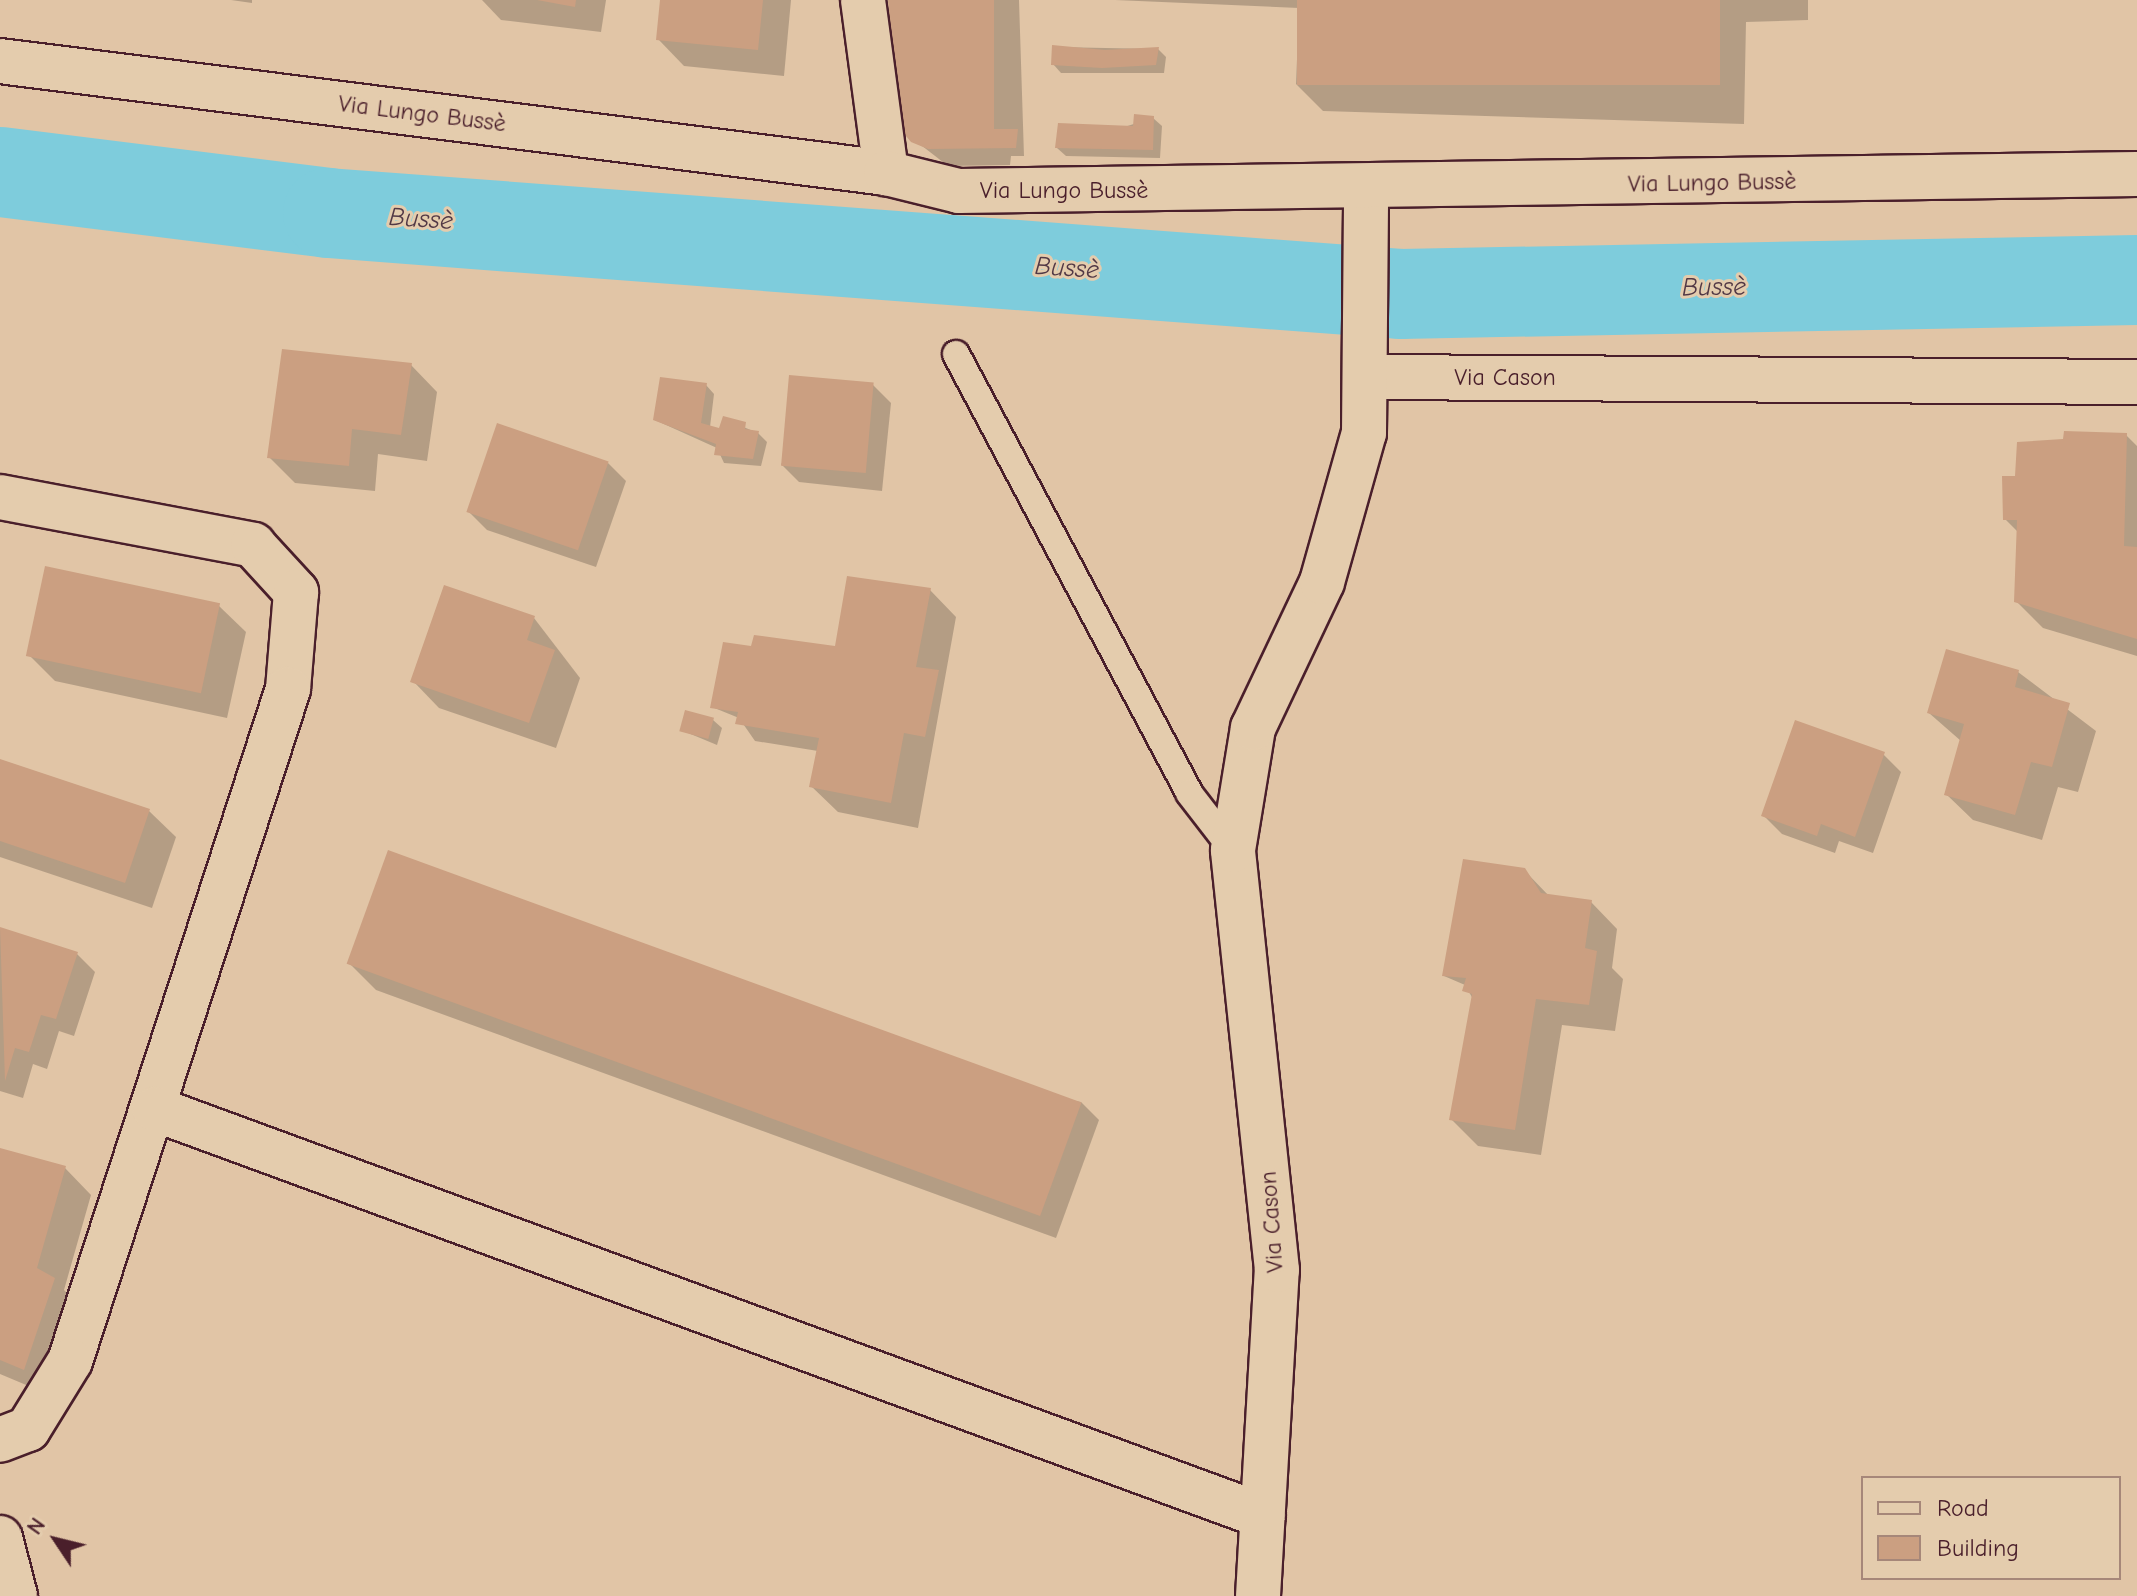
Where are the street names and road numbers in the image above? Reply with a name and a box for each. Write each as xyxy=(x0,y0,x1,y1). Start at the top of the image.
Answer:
street label: Via Lungo Bussè xyxy=(337,89,507,139)
street label: Via Lungo Bussè xyxy=(1628,167,1796,199)
street label: Via Lungo Bussè xyxy=(980,177,1148,205)
street label: Via Cason xyxy=(1454,364,1556,392)
street label: Via Cason xyxy=(1254,1170,1290,1274)

